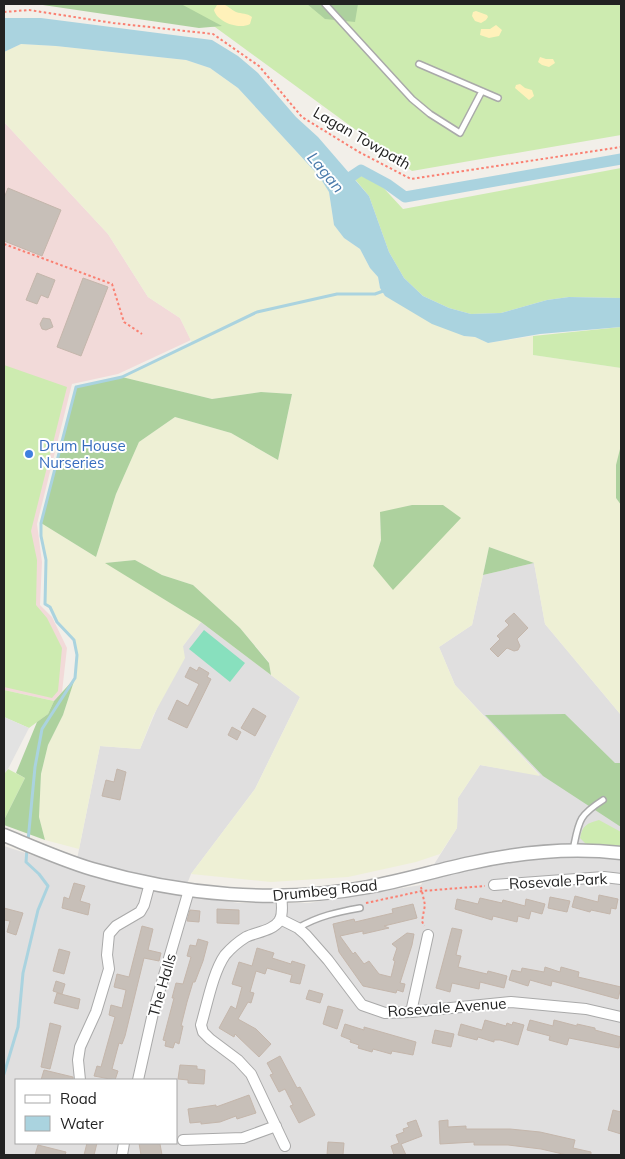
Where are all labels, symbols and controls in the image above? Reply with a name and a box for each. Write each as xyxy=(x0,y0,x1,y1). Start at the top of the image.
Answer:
street label: Lagan Towpath xyxy=(310,103,414,173)
water label: Lagan xyxy=(304,148,348,196)
place label: Drum House Nurseries xyxy=(39,436,126,472)
marker: Drum House Nurseries xyxy=(23,448,35,460)
street label: Rosevale Park xyxy=(508,869,608,893)
street label: Drumbeg Road xyxy=(272,875,378,905)
street label: The Halls xyxy=(144,951,180,1019)
street label: Rosevale Avenue xyxy=(387,993,507,1021)
legend xyxy=(15,1079,178,1144)
text: Road xyxy=(60,1089,97,1108)
text: Water xyxy=(60,1114,104,1133)

